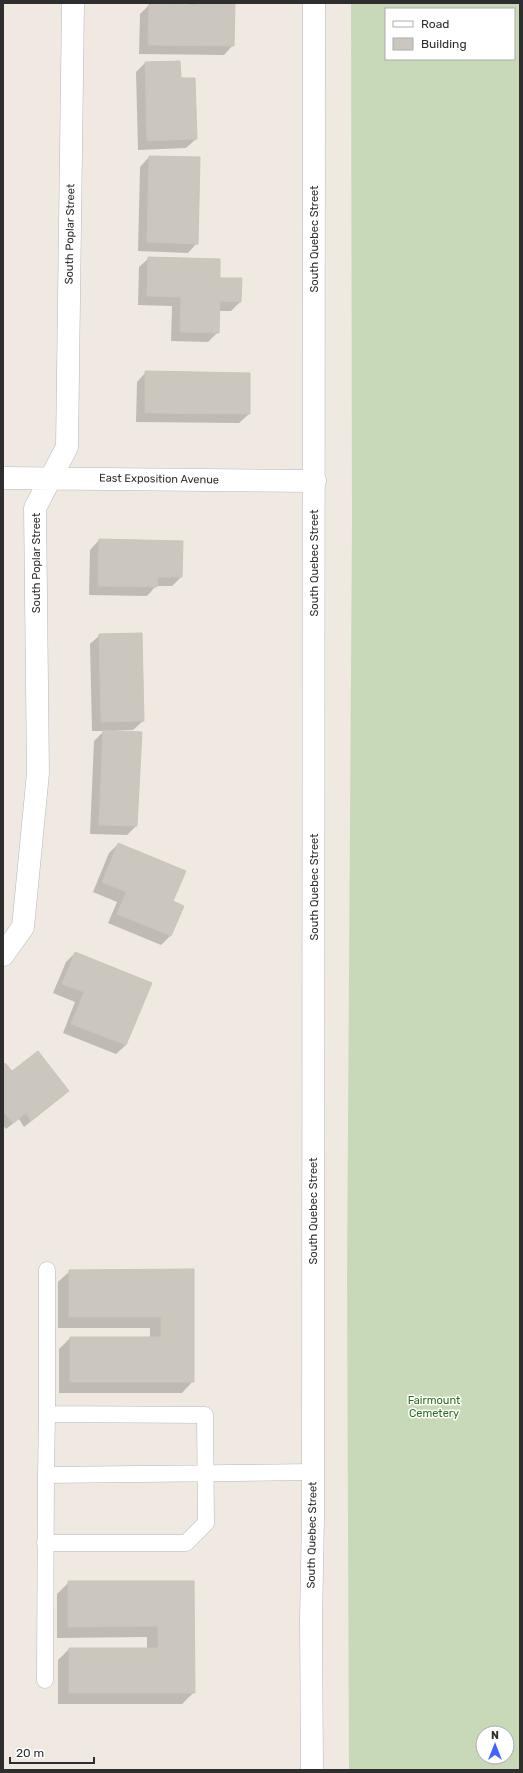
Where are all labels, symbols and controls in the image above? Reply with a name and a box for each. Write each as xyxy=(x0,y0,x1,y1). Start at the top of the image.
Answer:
legend xyxy=(385,8,515,60)
text: Road xyxy=(421,17,449,31)
text: Building xyxy=(421,37,467,51)
street label: South Poplar Street xyxy=(63,183,77,284)
street label: South Quebec Street xyxy=(308,185,321,292)
street label: East Exposition Avenue xyxy=(99,471,219,487)
street label: South Quebec Street xyxy=(308,509,321,616)
street label: South Poplar Street xyxy=(30,512,43,613)
street label: South Quebec Street xyxy=(308,833,321,940)
street label: South Quebec Street xyxy=(307,1157,320,1264)
park label: Fairmount Cemetery xyxy=(408,1394,461,1420)
street label: South Quebec Street xyxy=(305,1481,319,1589)
north arrow xyxy=(475,1725,515,1765)
text: N xyxy=(491,1729,499,1742)
scale bar xyxy=(10,1739,94,1765)
text: 20 m xyxy=(16,1746,44,1760)

